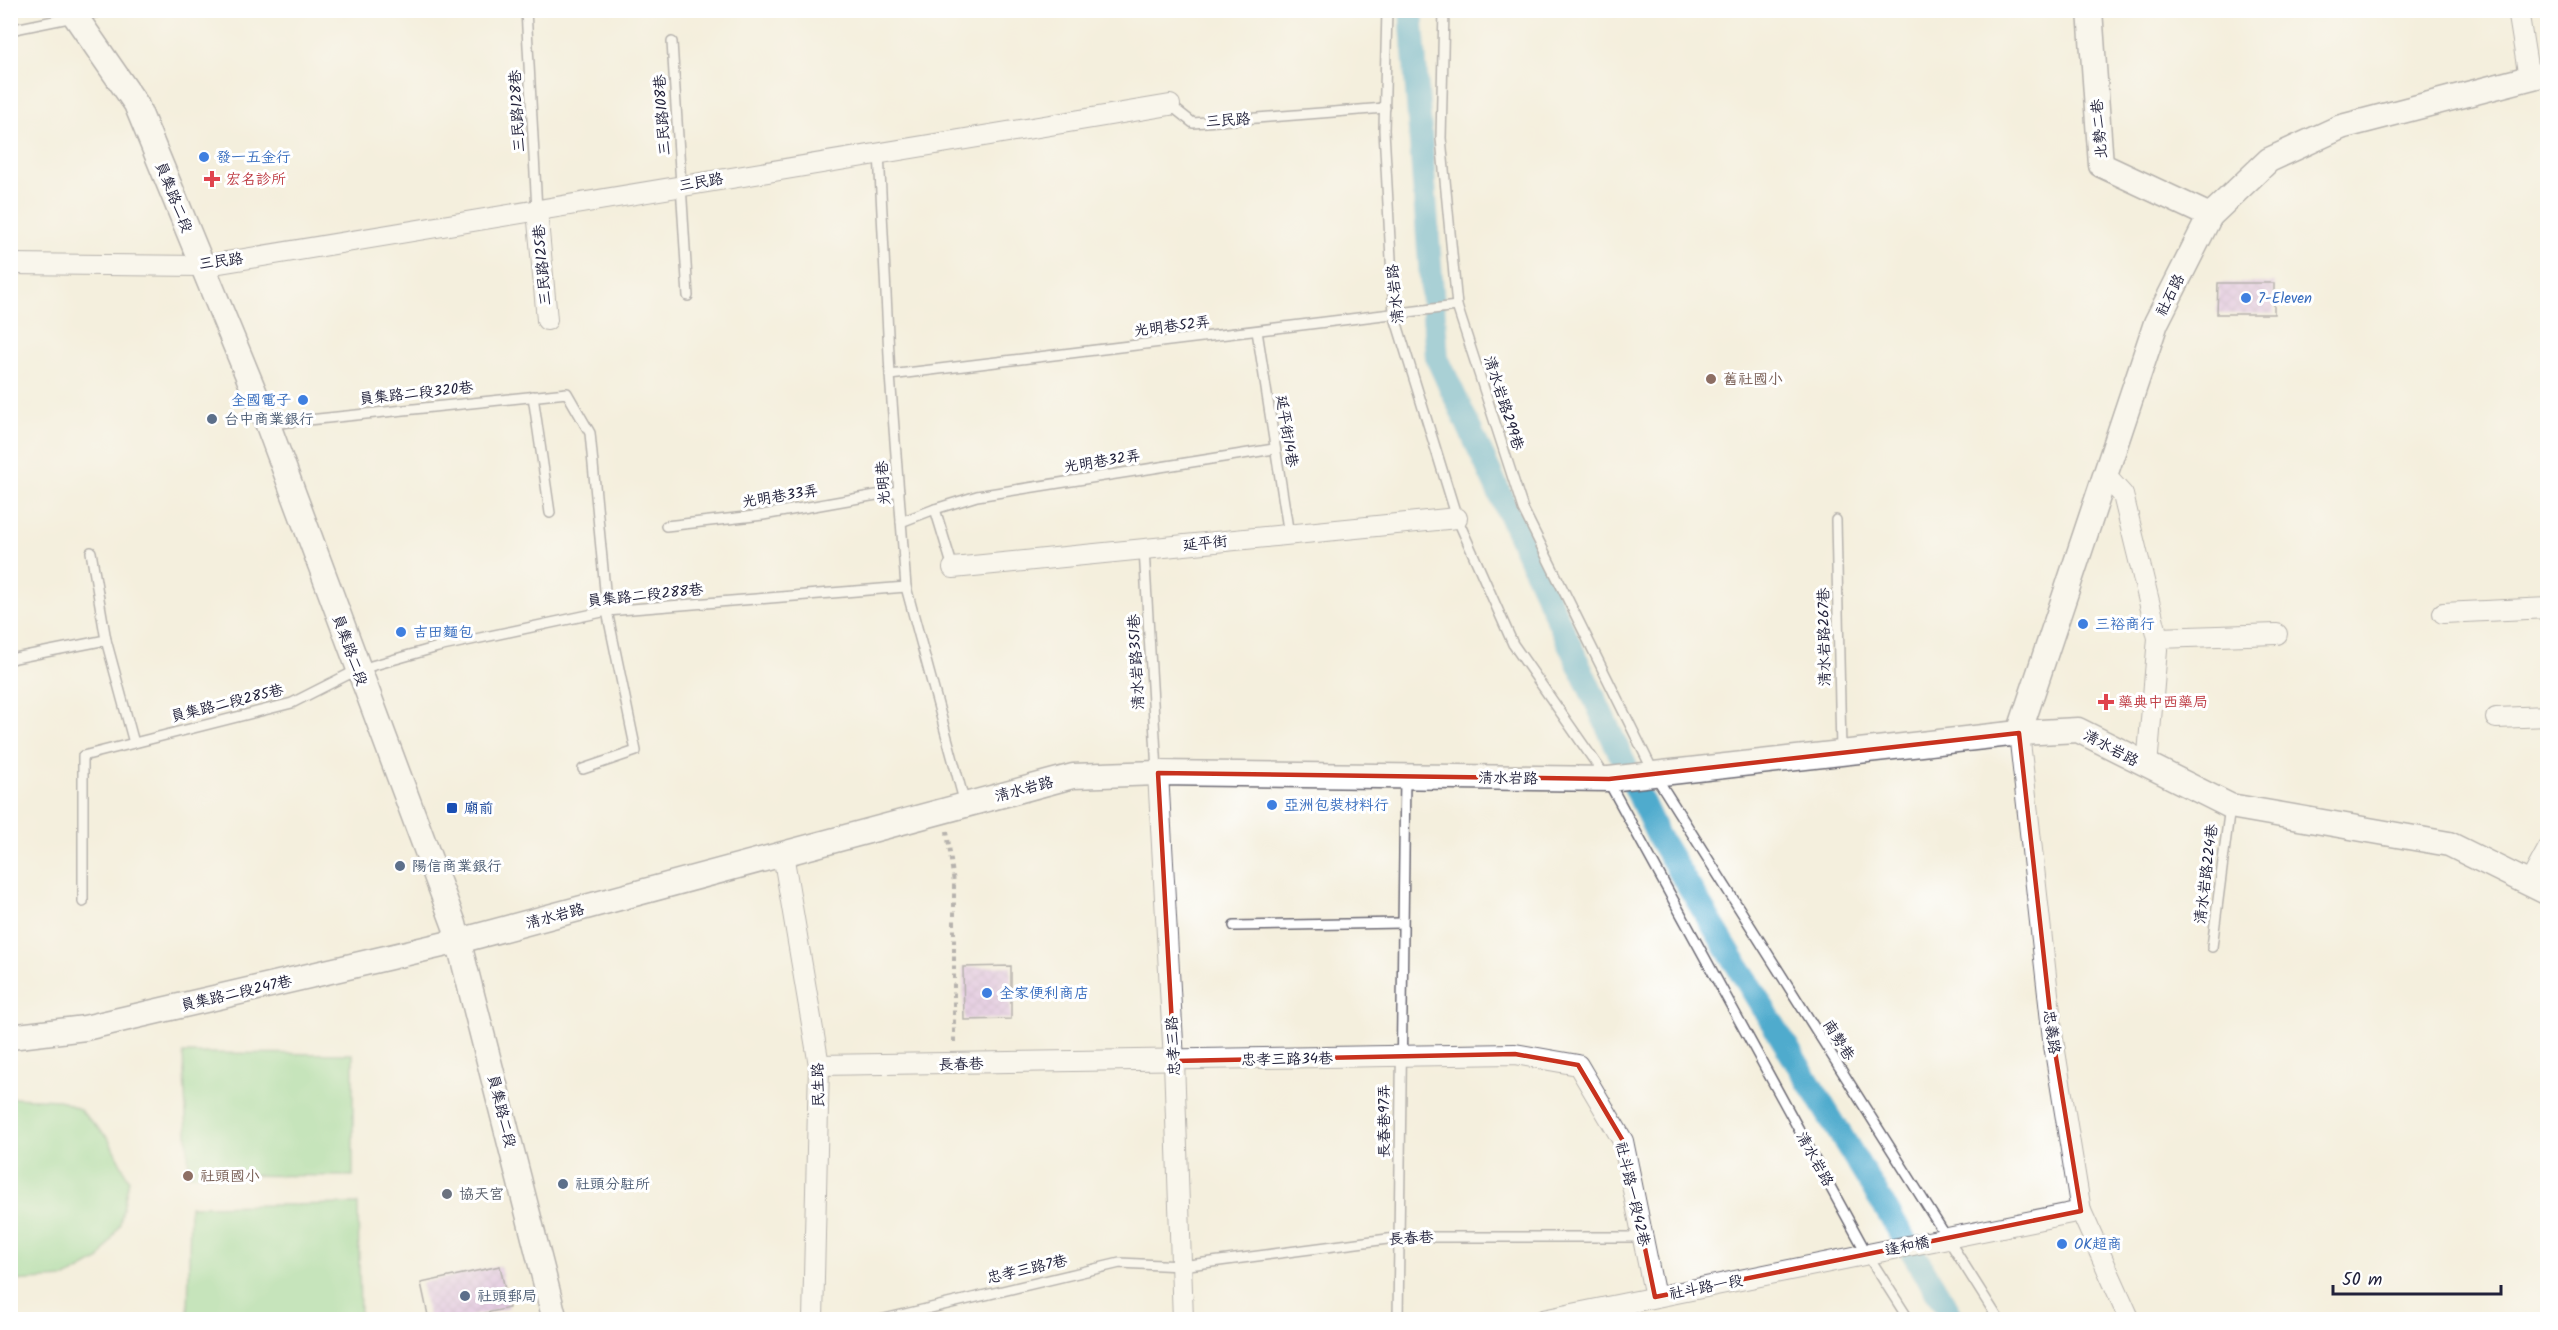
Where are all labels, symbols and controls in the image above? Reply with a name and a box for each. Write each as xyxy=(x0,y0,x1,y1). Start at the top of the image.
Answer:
street label: 三民路128巷 xyxy=(504,69,532,153)
street label: 三民路108巷 xyxy=(648,74,678,156)
street label: 北勢二巷 xyxy=(2085,98,2115,160)
street label: 三民路 xyxy=(1205,107,1251,135)
place label: 發一五金行 xyxy=(216,146,291,170)
marker: 發一五金行 xyxy=(197,150,211,164)
street label: 員集路二段 xyxy=(148,158,198,237)
street label: 三民路 xyxy=(677,167,725,199)
place label: 宏名診所 xyxy=(226,168,286,192)
marker: 宏名診所 xyxy=(203,170,221,188)
street label: 三民路125巷 xyxy=(527,223,559,307)
street label: 三民路 xyxy=(197,247,245,277)
street label: 清水岩路 xyxy=(1381,263,1411,325)
street label: 社石路 xyxy=(2150,270,2192,321)
place label: 7-Eleven xyxy=(2258,287,2312,311)
marker: 7-Eleven xyxy=(2239,291,2253,305)
street label: 光明巷52弄 xyxy=(1133,310,1212,344)
street label: 清水岩路299巷 xyxy=(1476,353,1530,454)
place label: 舊社國小 xyxy=(1723,368,1783,392)
marker: 舊社國小 xyxy=(1704,372,1718,386)
street label: 員集路二段320巷 xyxy=(358,376,474,412)
place label: 全國電子 xyxy=(231,389,291,413)
marker: 全國電子 xyxy=(296,393,310,407)
street label: 延平街14巷 xyxy=(1268,393,1304,469)
place label: 台中商業銀行 xyxy=(224,408,314,432)
marker: 台中商業銀行 xyxy=(205,412,219,426)
street label: 光明巷32弄 xyxy=(1062,444,1142,480)
street label: 光明巷 xyxy=(870,460,898,506)
street label: 光明巷33弄 xyxy=(740,479,820,515)
street label: 延平街 xyxy=(1181,530,1229,558)
street label: 員集路二段288巷 xyxy=(586,578,704,614)
street label: 清水岩路267巷 xyxy=(1812,587,1838,687)
street label: 員集路二段 xyxy=(325,611,373,690)
street label: 清水岩路351巷 xyxy=(1122,613,1152,711)
place label: 三裕商行 xyxy=(2095,613,2155,637)
marker: 三裕商行 xyxy=(2076,617,2090,631)
place label: 吉田麵包 xyxy=(413,621,473,645)
marker: 吉田麵包 xyxy=(394,625,408,639)
street label: 員集路二段285巷 xyxy=(168,678,286,730)
place label: 藥典中西藥局 xyxy=(2118,691,2208,715)
marker: 藥典中西藥局 xyxy=(2099,695,2113,709)
street label: 清水岩路 xyxy=(2078,724,2143,774)
street label: 清水岩路 xyxy=(1478,766,1538,792)
street label: 清水岩路 xyxy=(992,771,1056,809)
place label: 亞洲包裝材料行 xyxy=(1284,794,1389,818)
place label: 廟前 xyxy=(464,797,494,821)
marker: 亞洲包裝材料行 xyxy=(1265,798,1279,812)
marker: 廟前 xyxy=(445,801,459,815)
street label: 清水岩路224巷 xyxy=(2189,823,2225,926)
place label: 陽信商業銀行 xyxy=(412,855,502,879)
marker: 陽信商業銀行 xyxy=(393,859,407,873)
street label: 清水岩路 xyxy=(523,898,587,936)
street label: 員集路二段247巷 xyxy=(178,969,294,1018)
place label: 全家便利商店 xyxy=(999,982,1089,1006)
marker: 全家便利商店 xyxy=(980,986,994,1000)
street label: 忠義路 xyxy=(2036,1008,2066,1056)
street label: 忠孝三路 xyxy=(1160,1015,1188,1077)
street label: 南勢巷 xyxy=(1816,1015,1860,1066)
street label: 忠孝三路34巷 xyxy=(1241,1047,1333,1073)
street label: 長春巷 xyxy=(938,1053,984,1077)
street label: 民生路 xyxy=(807,1062,831,1108)
street label: 員集路二段 xyxy=(480,1072,522,1151)
street label: 長春巷97弄 xyxy=(1373,1084,1397,1158)
street label: 清水岩路 xyxy=(1789,1127,1839,1192)
street label: 社斗路一段42巷 xyxy=(1608,1139,1656,1249)
place label: 社頭國小 xyxy=(200,1165,260,1189)
marker: 社頭國小 xyxy=(181,1169,195,1183)
place label: 社頭分駐所 xyxy=(575,1173,650,1197)
marker: 社頭分駐所 xyxy=(556,1177,570,1191)
place label: 協天宮 xyxy=(459,1183,504,1207)
marker: 協天宮 xyxy=(440,1187,454,1201)
street label: 長春巷 xyxy=(1388,1226,1434,1252)
street label: 逢和橋 xyxy=(1883,1231,1932,1263)
place label: OK超商 xyxy=(2074,1233,2122,1257)
marker: OK超商 xyxy=(2055,1237,2069,1251)
street label: 忠孝三路7巷 xyxy=(985,1249,1070,1291)
scale bar xyxy=(2333,1258,2501,1296)
text: 50 m xyxy=(2342,1266,2382,1295)
street label: 社斗路一段 xyxy=(1667,1269,1745,1307)
place label: 社頭郵局 xyxy=(477,1285,537,1309)
marker: 社頭郵局 xyxy=(458,1289,472,1303)

